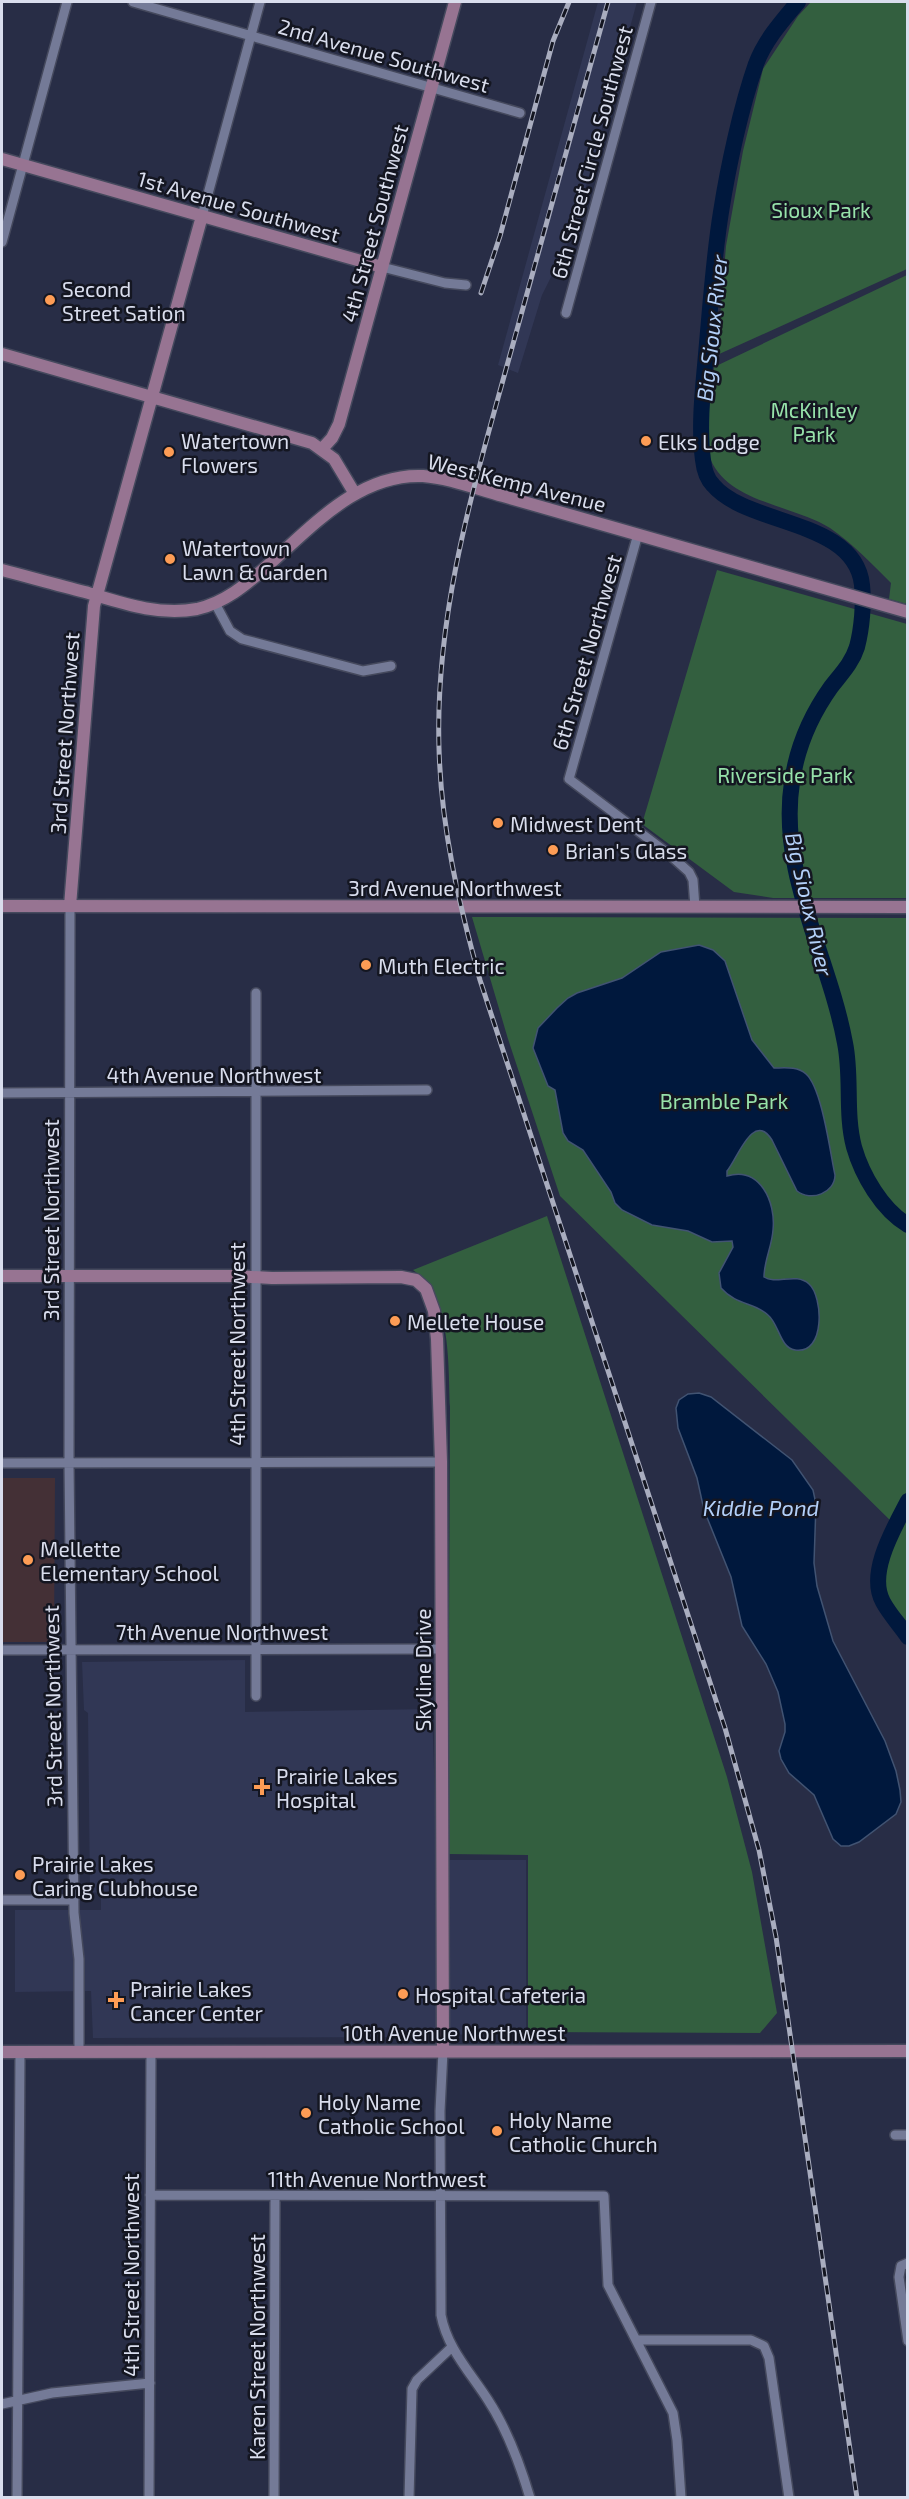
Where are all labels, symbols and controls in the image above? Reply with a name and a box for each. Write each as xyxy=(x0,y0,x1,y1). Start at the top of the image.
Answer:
street label: 2nd Avenue Southwest xyxy=(276,13,492,97)
street label: 6th Street Circle Southwest xyxy=(545,23,637,281)
street label: 4th Street Southwest xyxy=(336,121,412,325)
street label: 1st Avenue Southwest xyxy=(135,165,343,247)
park label: Sioux Park xyxy=(771,197,871,222)
water label: Big Sioux River xyxy=(690,252,732,402)
place label: Second Street Sation xyxy=(62,276,186,325)
marker: Second Street Sation xyxy=(43,293,57,307)
park label: McKinley Park xyxy=(770,397,858,446)
place label: Watertown Flowers xyxy=(181,428,289,477)
place label: Elks Lodge xyxy=(658,429,760,454)
marker: Elks Lodge xyxy=(639,434,653,448)
marker: Watertown Flowers xyxy=(162,445,176,459)
street label: West Kemp Avenue xyxy=(425,448,609,516)
place label: Watertown Lawn & Garden xyxy=(182,535,328,584)
street label: 6th Street Northwest xyxy=(546,551,626,753)
marker: Watertown Lawn & Garden xyxy=(163,552,177,566)
street label: 3rd Street Northwest xyxy=(44,631,84,835)
park label: Riverside Park xyxy=(717,762,853,787)
place label: Midwest Dent xyxy=(510,811,643,836)
marker: Midwest Dent xyxy=(491,816,505,830)
water label: Big Sioux River xyxy=(781,829,839,980)
place label: Brian's Glass xyxy=(565,838,687,863)
marker: Brian's Glass xyxy=(546,843,560,857)
street label: 3rd Avenue Northwest xyxy=(348,875,562,900)
place label: Muth Electric xyxy=(378,953,505,978)
marker: Muth Electric xyxy=(359,958,373,972)
street label: 4th Avenue Northwest xyxy=(107,1062,321,1087)
park label: Bramble Park xyxy=(660,1088,789,1113)
street label: 3rd Street Northwest xyxy=(38,1119,63,1321)
street label: 4th Street Northwest xyxy=(224,1242,249,1446)
place label: Mellete House xyxy=(407,1309,544,1334)
marker: Mellete House xyxy=(388,1314,402,1328)
water label: Kiddie Pond xyxy=(703,1494,820,1520)
place label: Mellette Elementary School xyxy=(40,1536,220,1585)
marker: Mellette Elementary School xyxy=(21,1553,35,1567)
street label: 3rd Street Northwest xyxy=(38,1605,66,1807)
street label: Skyline Drive xyxy=(410,1608,435,1732)
street label: 7th Avenue Northwest xyxy=(116,1619,328,1644)
place label: Prairie Lakes Hospital xyxy=(276,1763,398,1812)
marker: Prairie Lakes Hospital xyxy=(253,1778,271,1796)
place label: Prairie Lakes Caring Clubhouse xyxy=(32,1851,198,1900)
marker: Prairie Lakes Caring Clubhouse xyxy=(13,1868,27,1882)
place label: Prairie Lakes Cancer Center xyxy=(130,1976,263,2025)
place label: Hospital Cafeteria xyxy=(415,1982,586,2007)
marker: Hospital Cafeteria xyxy=(396,1987,410,2001)
marker: Prairie Lakes Cancer Center xyxy=(107,1991,125,2009)
street label: 10th Avenue Northwest xyxy=(343,2020,566,2045)
place label: Holy Name Catholic School xyxy=(318,2089,465,2138)
marker: Holy Name Catholic School xyxy=(299,2106,313,2120)
place label: Holy Name Catholic Church xyxy=(509,2107,658,2156)
marker: Holy Name Catholic Church xyxy=(490,2124,504,2138)
street label: 11th Avenue Northwest xyxy=(268,2166,486,2191)
street label: 4th Street Northwest xyxy=(118,2173,143,2377)
street label: Karen Street Northwest xyxy=(244,2234,269,2460)

